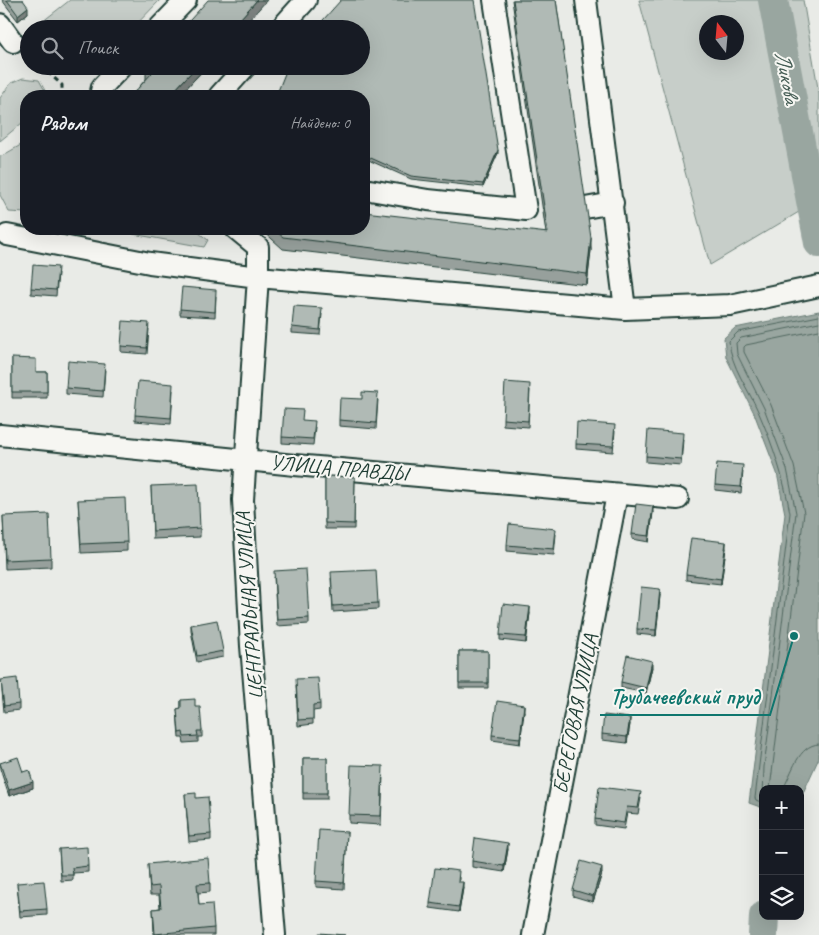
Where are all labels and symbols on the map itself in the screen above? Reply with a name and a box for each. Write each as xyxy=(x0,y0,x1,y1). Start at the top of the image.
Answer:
north arrow xyxy=(699,15,744,60)
water label: Ликова xyxy=(768,49,806,109)
street label: УЛИЦА ПРАВДЫ xyxy=(269,449,413,487)
street label: ЦЕНТРАЛЬНАЯ УЛИЦА xyxy=(229,510,269,701)
street label: БЕРЕГОВАЯ УЛИЦА xyxy=(547,632,603,796)
callout: Трубачеевский пруд xyxy=(600,678,770,715)
text: Трубачеевский пруд xyxy=(610,683,762,711)

